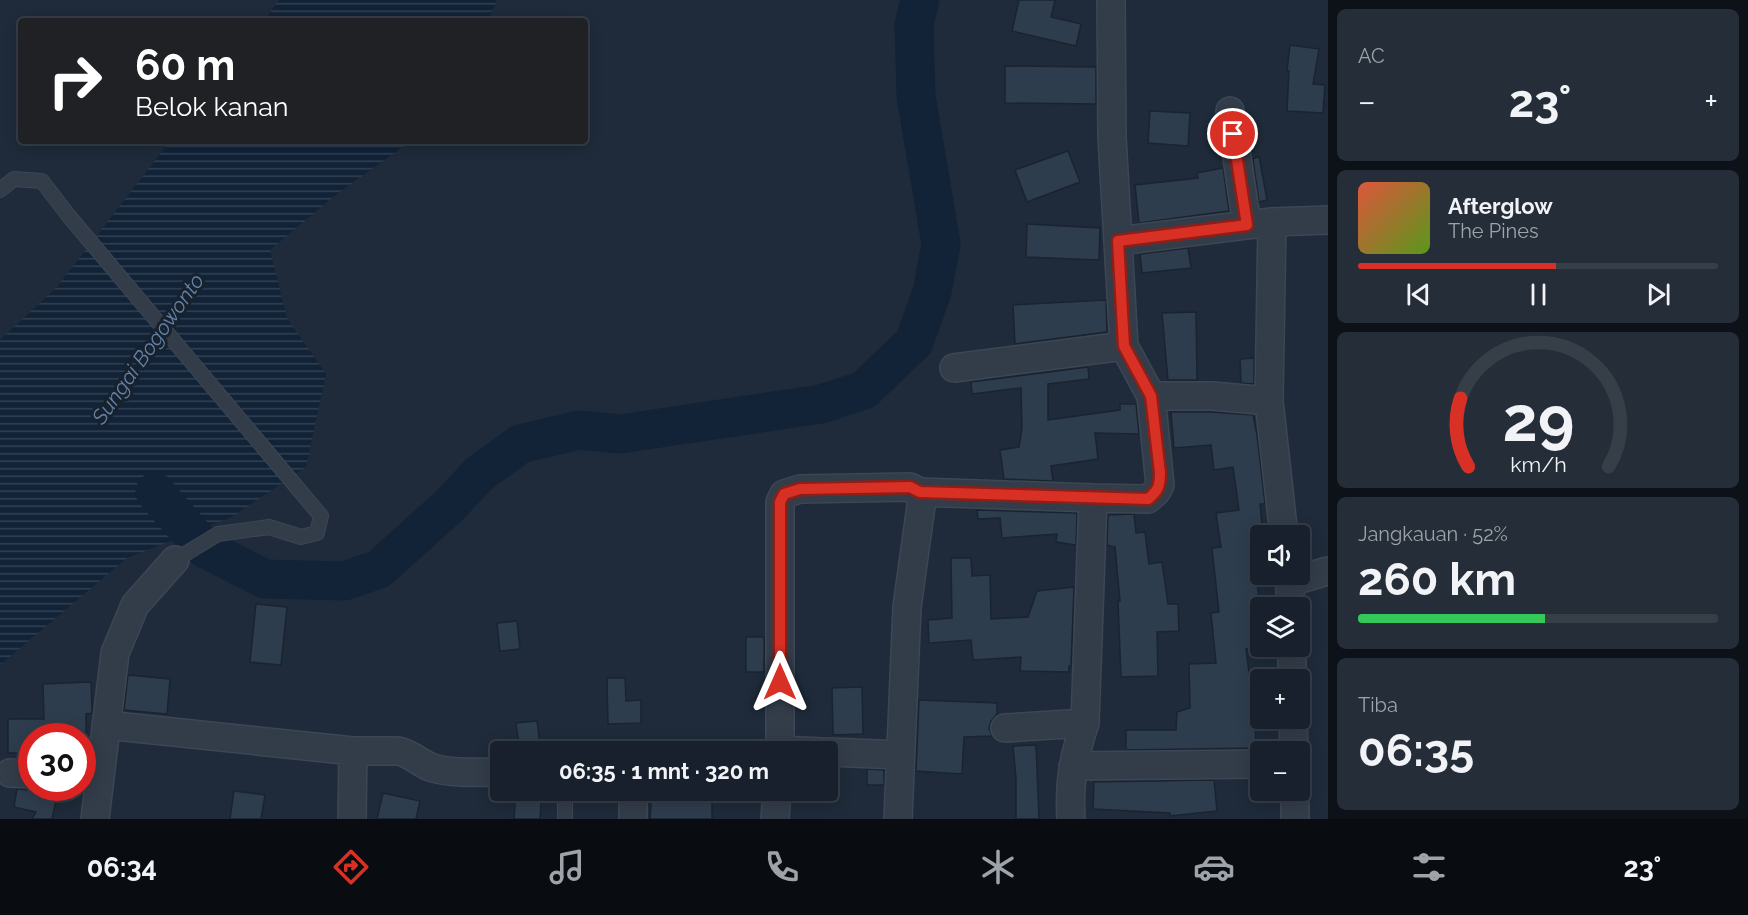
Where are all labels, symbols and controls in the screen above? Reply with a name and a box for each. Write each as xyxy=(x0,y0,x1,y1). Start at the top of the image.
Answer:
text: 60 m xyxy=(135,41,235,90)
icon: right xyxy=(36,42,114,120)
text: AC xyxy=(1358,44,1385,68)
text: 23° xyxy=(1509,75,1571,128)
text: − xyxy=(1358,82,1376,121)
text: + xyxy=(1704,82,1718,121)
text: Belok kanan xyxy=(135,91,289,122)
pin xyxy=(1207,108,1258,159)
icon: arrive xyxy=(1216,117,1249,150)
text: Afterglow xyxy=(1448,193,1553,219)
text: The Pines xyxy=(1448,219,1539,243)
water label: Sungai Bogowonto xyxy=(86,269,209,430)
icon: previous xyxy=(1402,278,1435,311)
icon: pause xyxy=(1522,278,1555,311)
icon: next xyxy=(1642,278,1675,311)
text: 29 xyxy=(1502,382,1574,456)
text: km/h xyxy=(1510,452,1566,477)
text: Jangkauan · 52% xyxy=(1358,522,1508,546)
map controls xyxy=(1250,525,1310,801)
button: sound xyxy=(1250,525,1310,585)
text: 260 km xyxy=(1358,553,1516,606)
button: layers xyxy=(1250,597,1310,657)
position arrow xyxy=(748,650,812,714)
button: + xyxy=(1250,669,1310,729)
text: Tiba xyxy=(1358,693,1398,717)
speed limit sign: 30 xyxy=(18,723,96,801)
text: 06:35 xyxy=(1358,724,1474,777)
button: − xyxy=(1250,741,1310,801)
text: 06:35 · 1 mnt · 320 m xyxy=(559,758,769,784)
icon: directions xyxy=(330,846,372,888)
icon: music xyxy=(546,846,588,888)
icon: phone xyxy=(761,846,803,888)
icon: climate xyxy=(977,846,1019,888)
icon: car xyxy=(1193,846,1235,888)
icon: filters xyxy=(1408,846,1450,888)
text: 06:34 xyxy=(87,852,157,883)
text: 23° xyxy=(1624,852,1661,883)

